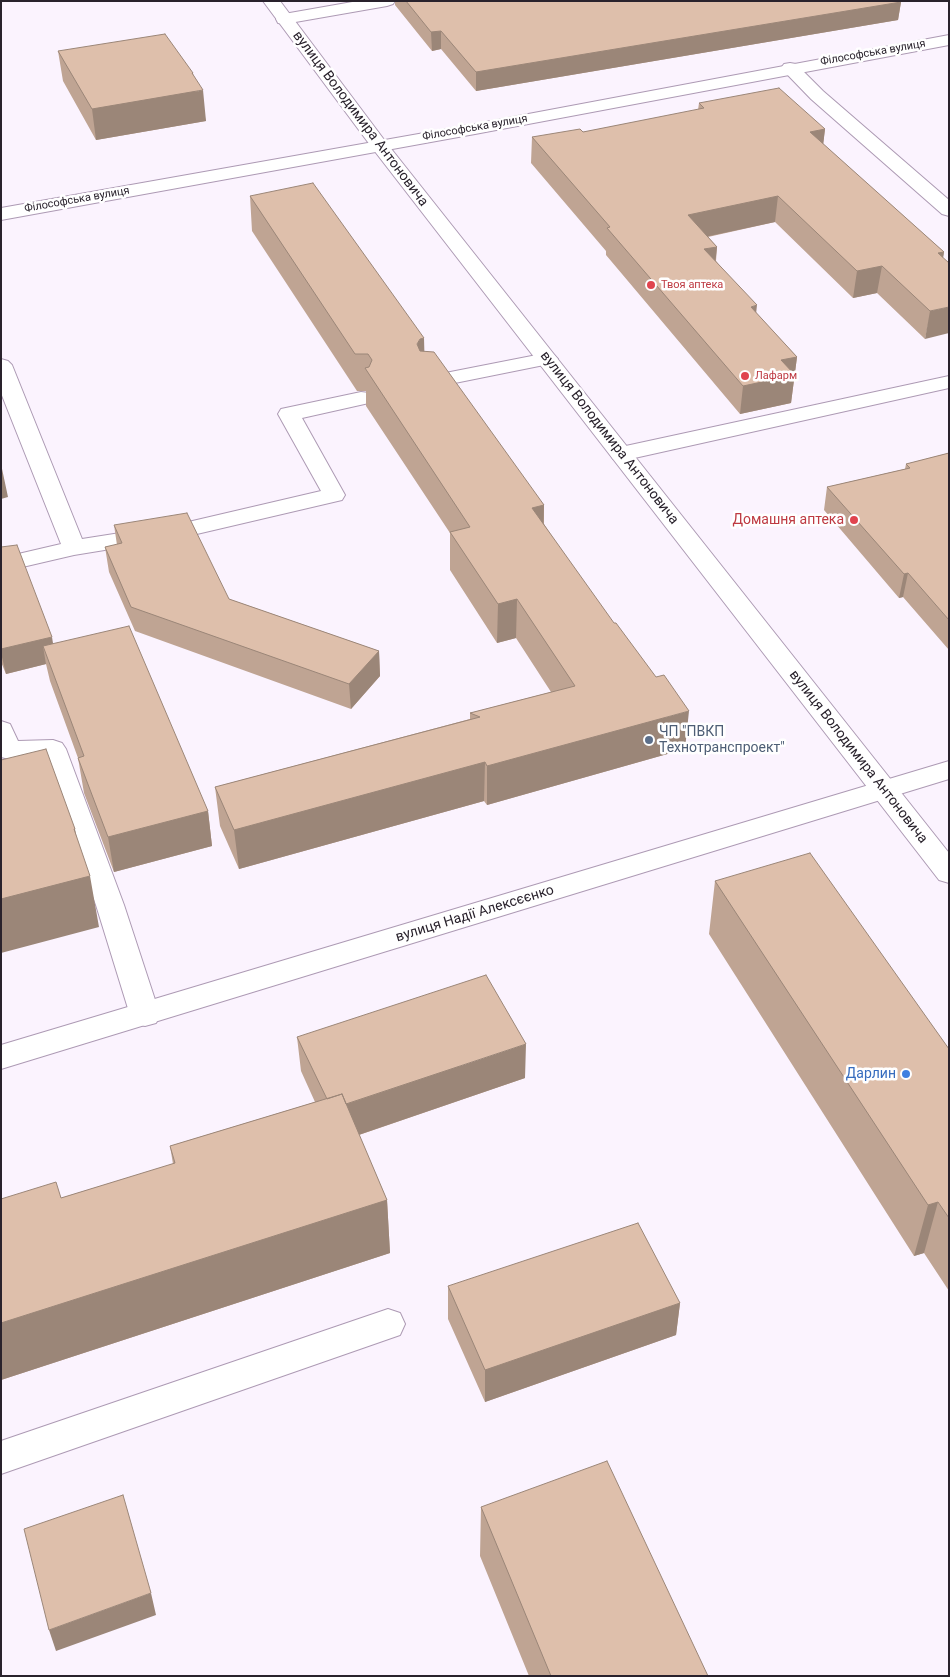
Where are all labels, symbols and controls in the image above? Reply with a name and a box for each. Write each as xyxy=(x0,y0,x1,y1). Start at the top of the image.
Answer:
street label: вулиця Володимира Антоновича xyxy=(289,28,431,210)
street label: Філософська вулиця xyxy=(819,37,927,69)
street label: Філософська вулиця xyxy=(421,112,529,144)
street label: Філософська вулиця xyxy=(23,184,131,216)
place label: Твоя аптека xyxy=(661,278,723,292)
marker: Твоя аптека xyxy=(645,279,657,291)
street label: вулиця Володимира Антоновича xyxy=(536,348,682,528)
place label: Лафарм xyxy=(755,369,797,383)
marker: Лафарм xyxy=(739,370,751,382)
place label: Домашня аптека xyxy=(732,512,844,528)
marker: Домашня аптека xyxy=(848,514,860,526)
street label: вулиця Володимира Антоновича xyxy=(785,667,931,847)
place label: ЧП "ПВКП Технотранспроект" xyxy=(659,724,785,756)
marker: ЧП "ПВКП Технотранспроект" xyxy=(643,734,655,746)
street label: вулиця Надії Алексєєнко xyxy=(394,882,556,946)
place label: Дарлин xyxy=(846,1066,896,1082)
marker: Дарлин xyxy=(900,1068,912,1080)

